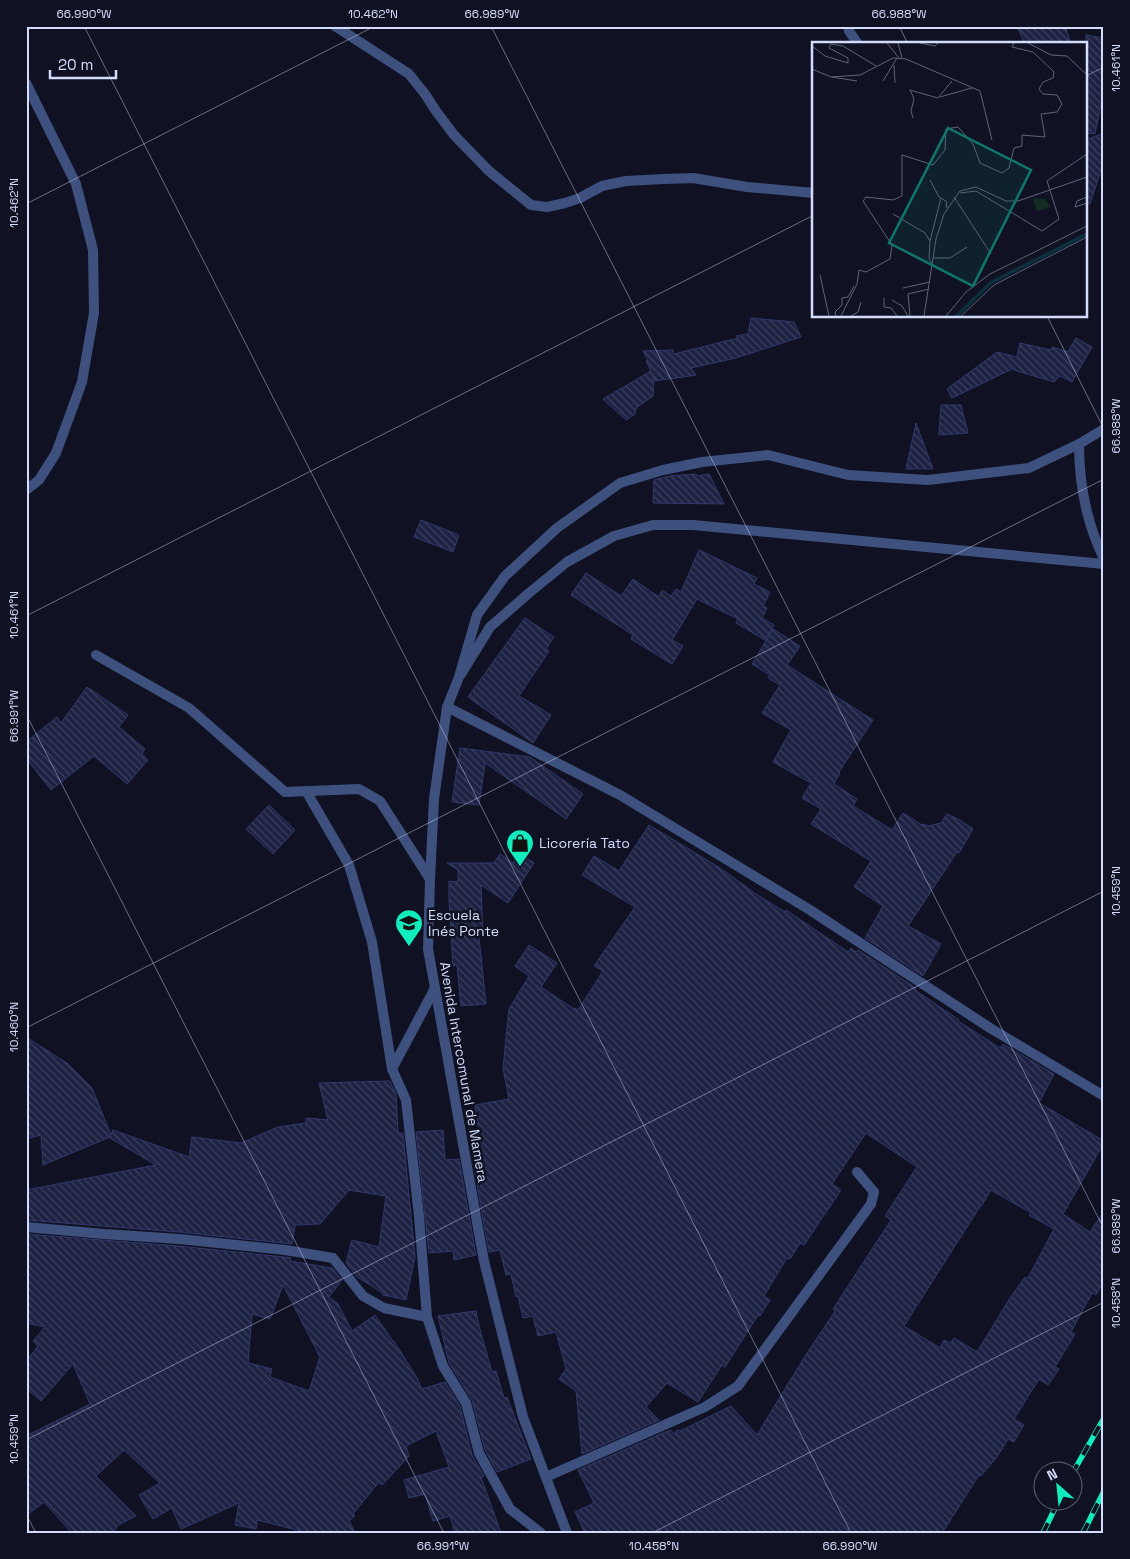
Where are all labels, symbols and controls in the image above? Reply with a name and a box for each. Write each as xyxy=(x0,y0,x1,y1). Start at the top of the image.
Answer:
text: 66.990°W xyxy=(56,6,112,22)
text: 10.462°N xyxy=(348,6,398,22)
text: 66.989°W xyxy=(465,6,520,22)
text: 66.988°W xyxy=(871,6,927,22)
inset map xyxy=(812,42,1088,318)
text: 10.461°N xyxy=(1108,44,1124,92)
scale bar xyxy=(50,48,116,80)
text: 20 m xyxy=(58,55,93,74)
text: 10.462°N xyxy=(6,178,22,228)
text: 66.988°W xyxy=(1108,398,1124,454)
text: 10.461°N xyxy=(6,591,22,639)
text: 66.991°W xyxy=(6,689,22,742)
shop icon: Licorería Tato xyxy=(505,828,535,867)
place label: Licorería Tato xyxy=(539,834,630,852)
text: 10.459°N xyxy=(1108,866,1124,916)
place label: Escuela Inés Ponte xyxy=(428,906,499,940)
school or university icon: Escuela Inés Ponte xyxy=(394,908,424,947)
street label: Avenida Intercomunal de Mamera xyxy=(436,960,492,1184)
text: 10.460°N xyxy=(6,1002,22,1052)
text: 66.989°W xyxy=(1108,1198,1124,1253)
text: 10.458°N xyxy=(1108,1278,1124,1328)
text: 10.459°N xyxy=(6,1414,22,1464)
north arrow xyxy=(1032,1462,1082,1512)
text: N xyxy=(1044,1464,1060,1485)
text: 66.991°W xyxy=(417,1538,470,1554)
text: 10.458°N xyxy=(629,1538,679,1554)
text: 66.990°W xyxy=(822,1538,878,1554)

